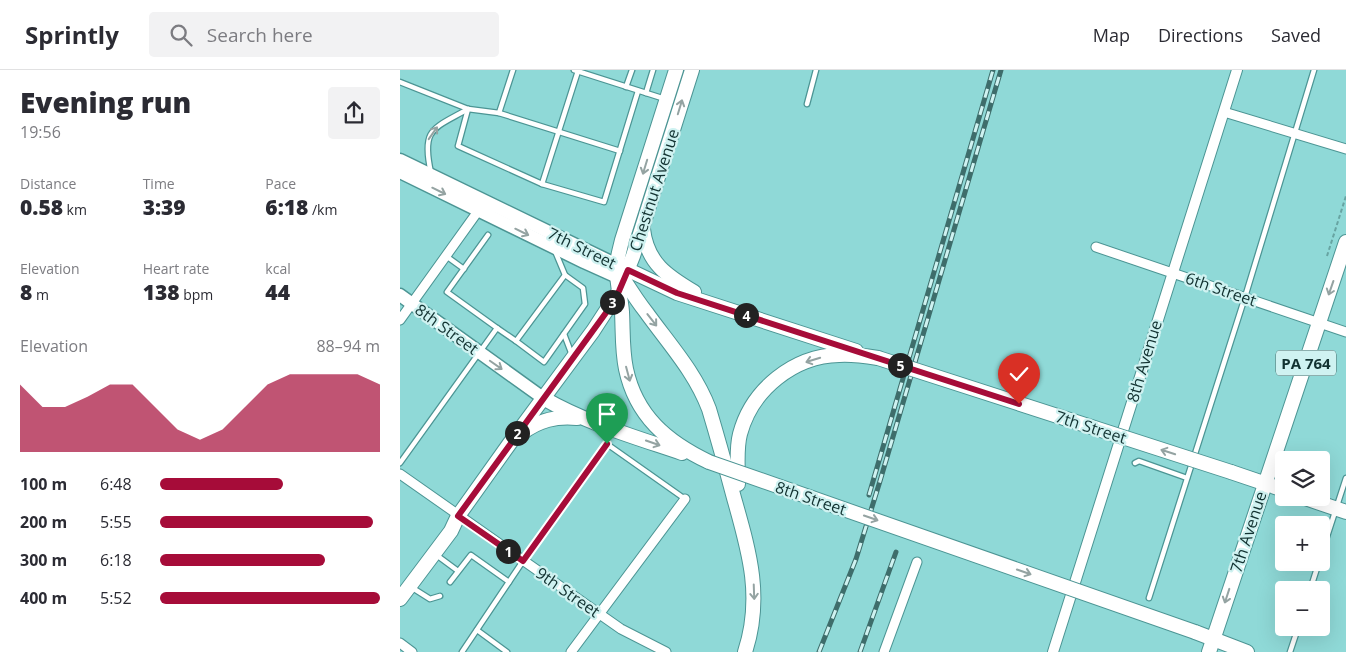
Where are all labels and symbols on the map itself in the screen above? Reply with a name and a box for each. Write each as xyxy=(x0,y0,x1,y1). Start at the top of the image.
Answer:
one-way arrow xyxy=(675,100,685,116)
one-way arrow xyxy=(428,126,438,140)
street label: Chestnut Avenue xyxy=(624,126,684,254)
one-way arrow xyxy=(640,158,650,174)
one-way arrow xyxy=(431,187,446,196)
street label: 7th Street xyxy=(544,222,620,274)
one-way arrow xyxy=(515,227,530,237)
street label: 6th Street xyxy=(1183,267,1260,311)
one-way arrow xyxy=(1325,280,1335,296)
pin: 3 xyxy=(600,290,624,314)
street label: 8th Street xyxy=(411,298,483,360)
pin: 4 xyxy=(734,302,758,328)
one-way arrow xyxy=(646,313,657,326)
street label: 8th Avenue xyxy=(1121,317,1167,405)
road number: PA 764 xyxy=(1276,350,1336,376)
pin: 5 xyxy=(888,352,912,378)
pin xyxy=(998,353,1040,404)
one-way arrow xyxy=(805,356,821,366)
one-way arrow xyxy=(489,360,503,370)
one-way arrow xyxy=(624,366,633,382)
pin xyxy=(586,393,628,444)
street label: 7th Street xyxy=(1053,405,1130,449)
pin: 2 xyxy=(504,420,530,446)
one-way arrow xyxy=(645,439,660,448)
one-way arrow xyxy=(1160,447,1176,456)
street label: 8th Street xyxy=(773,476,850,520)
street label: 7th Avenue xyxy=(1224,488,1272,576)
one-way arrow xyxy=(862,514,878,523)
pin: 1 xyxy=(496,538,520,564)
street label: 9th Street xyxy=(532,562,605,622)
one-way arrow xyxy=(1016,568,1031,577)
one-way arrow xyxy=(749,583,759,599)
one-way arrow xyxy=(1222,588,1231,604)

